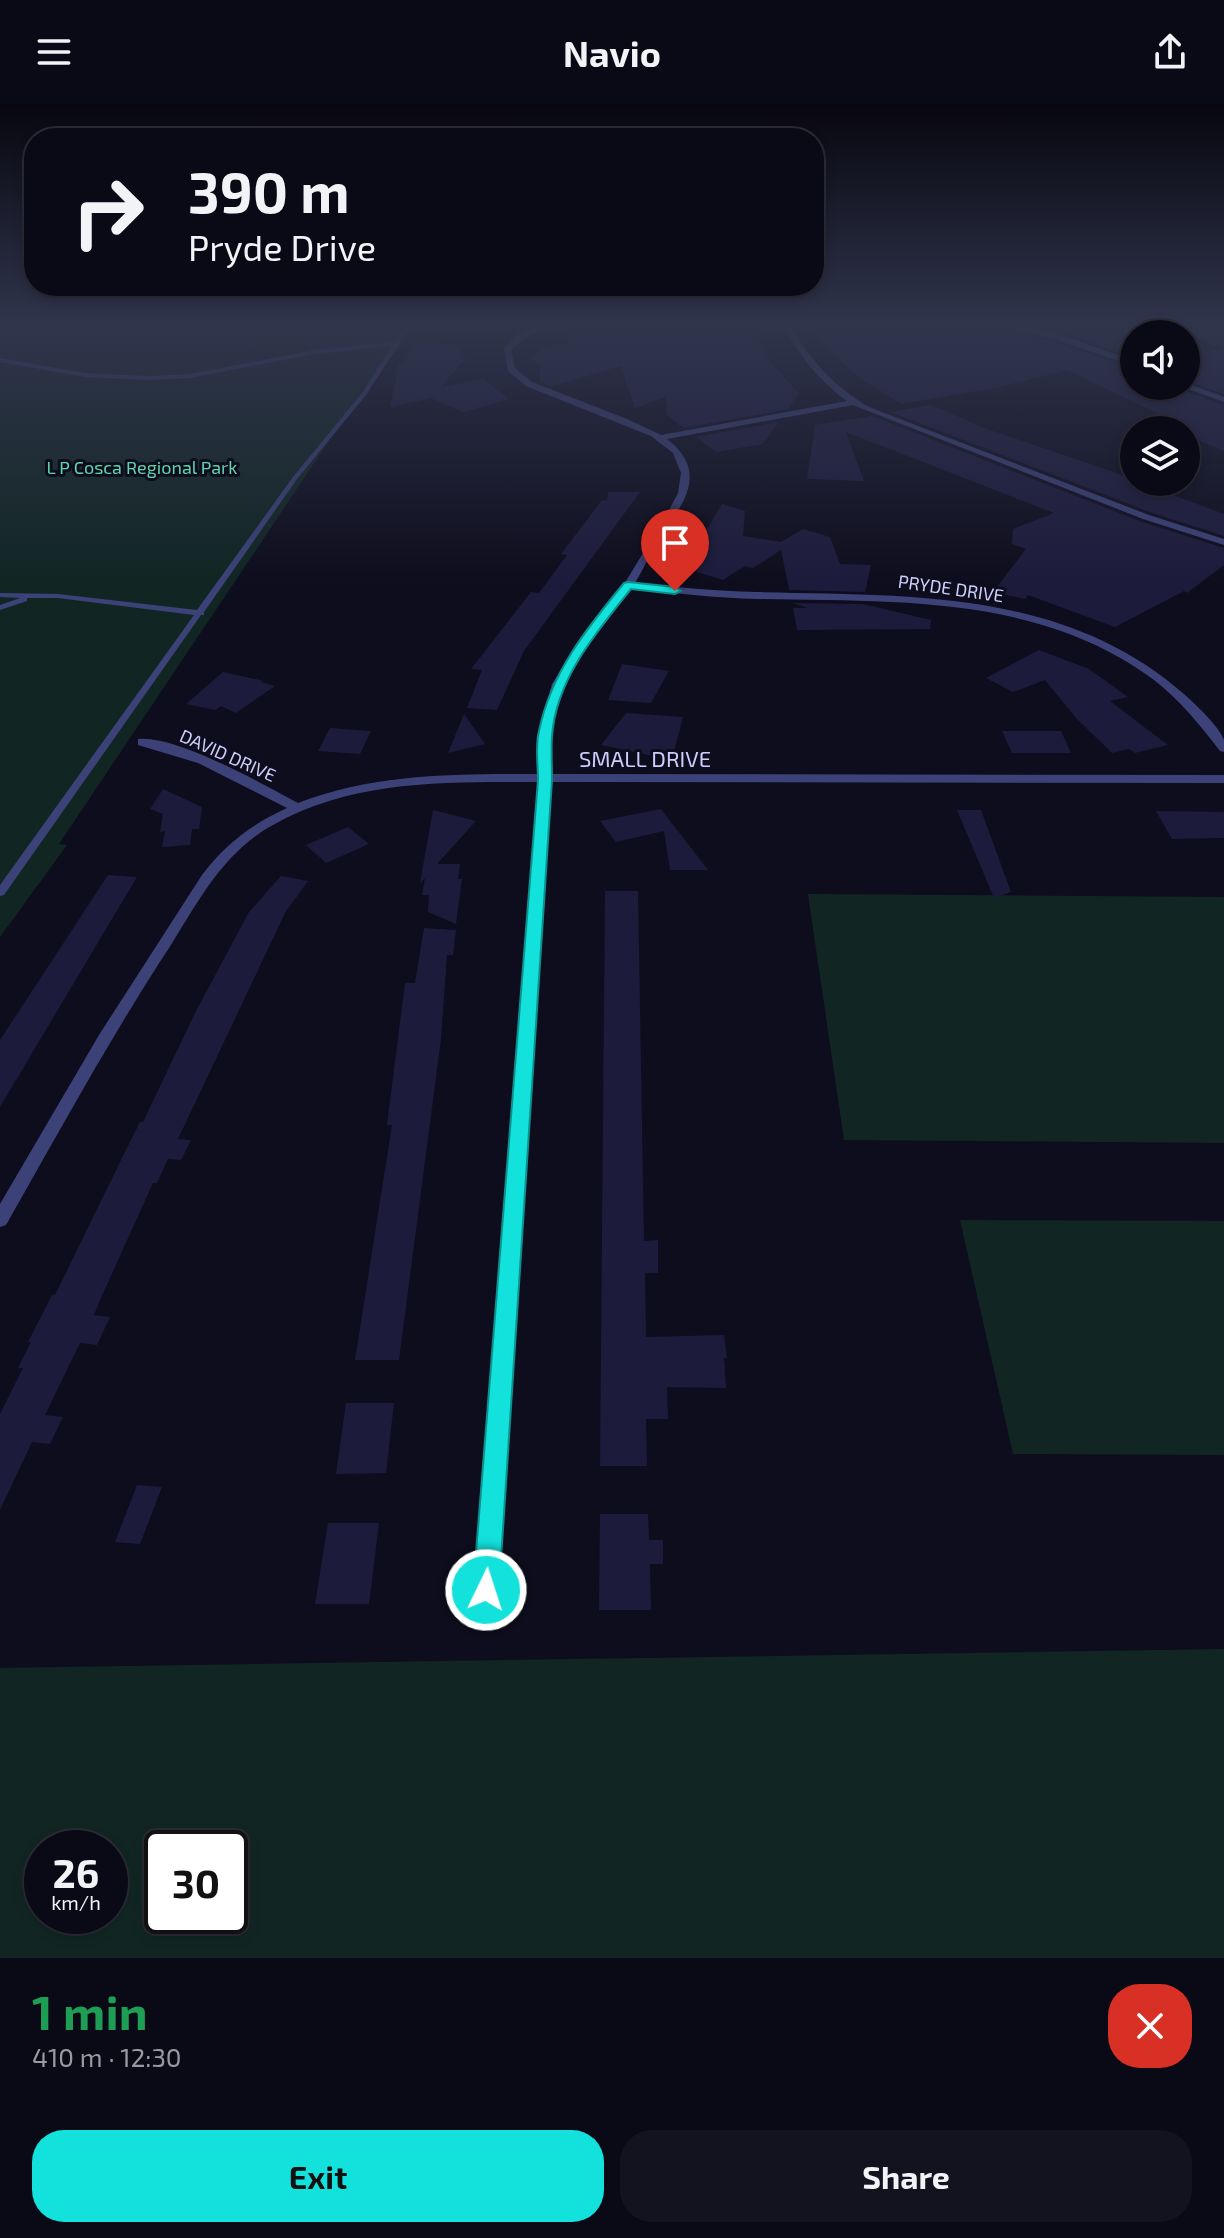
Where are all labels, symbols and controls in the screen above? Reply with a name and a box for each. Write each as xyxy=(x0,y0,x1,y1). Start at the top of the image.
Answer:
icon: menu xyxy=(32,30,76,74)
icon: share xyxy=(1148,30,1192,74)
text: Navio xyxy=(563,31,661,74)
text: 390 m xyxy=(188,157,350,224)
icon: right xyxy=(56,160,160,264)
text: Pryde Drive xyxy=(188,225,376,268)
map controls xyxy=(1120,320,1200,496)
button: sound xyxy=(1120,320,1200,400)
button: layers xyxy=(1120,416,1200,496)
park label: L P Cosca Regional Park xyxy=(47,456,237,478)
pin xyxy=(641,509,709,591)
icon: arrive xyxy=(653,521,697,565)
street label: PRYDE DRIVE xyxy=(897,570,1005,606)
street label: DAVID DRIVE xyxy=(176,724,280,786)
street label: SMALL DRIVE xyxy=(579,745,711,771)
position arrow xyxy=(444,1548,528,1632)
speed limit sign: 30 xyxy=(144,1830,248,1934)
text: 26 xyxy=(53,1848,99,1896)
text: km/h xyxy=(51,1890,101,1914)
text: 1 min xyxy=(32,1982,148,2040)
button: close xyxy=(1108,1984,1192,2068)
text: 410 m · 12:30 xyxy=(32,2041,182,2072)
button: Exit xyxy=(32,2130,604,2222)
button: Share xyxy=(620,2130,1192,2222)

